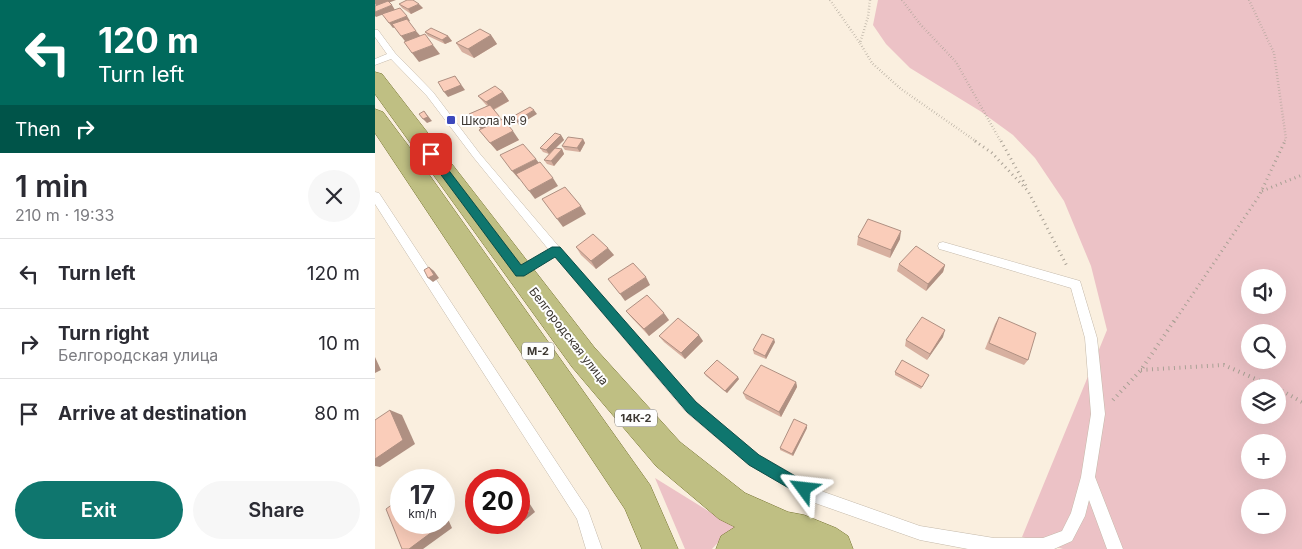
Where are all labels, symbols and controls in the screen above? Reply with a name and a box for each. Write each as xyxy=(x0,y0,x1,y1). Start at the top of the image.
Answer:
text: 120 m xyxy=(98,19,199,61)
icon: left xyxy=(15,20,80,85)
text: Turn left xyxy=(98,61,184,87)
place label: Школа № 9 xyxy=(461,113,527,128)
marker: Школа № 9 xyxy=(445,114,457,126)
icon: right xyxy=(71,115,99,143)
text: Then xyxy=(15,118,61,141)
pin xyxy=(410,133,452,175)
icon: arrive xyxy=(417,140,445,168)
text: 1 min xyxy=(15,168,88,204)
button: close xyxy=(308,170,360,222)
text: 210 m · 19:33 xyxy=(15,205,114,225)
icon: left xyxy=(15,260,43,288)
text: Turn left xyxy=(58,262,136,285)
text: 120 m xyxy=(307,262,360,285)
map controls xyxy=(1241,269,1286,534)
button: sound xyxy=(1241,269,1286,314)
street label: Белгородская улица xyxy=(526,284,612,388)
text: Turn right xyxy=(58,322,149,345)
button: search xyxy=(1241,324,1286,369)
icon: right xyxy=(15,330,43,358)
text: 10 m xyxy=(318,332,360,355)
road number: М-2 xyxy=(522,342,554,360)
text: Белгородская улица xyxy=(58,345,218,365)
button: layers xyxy=(1241,379,1286,424)
icon: arrive xyxy=(15,400,43,428)
text: Arrive at destination xyxy=(58,402,247,425)
text: 80 m xyxy=(314,402,360,425)
road number: 14К-2 xyxy=(615,409,657,426)
button: + xyxy=(1241,434,1286,479)
position arrow xyxy=(777,462,829,514)
speed limit sign: 20 xyxy=(465,469,530,534)
text: 17 xyxy=(410,480,435,510)
button: Exit xyxy=(15,481,183,539)
button: Share xyxy=(193,481,360,539)
button: − xyxy=(1241,489,1286,534)
text: km/h xyxy=(408,506,437,521)

